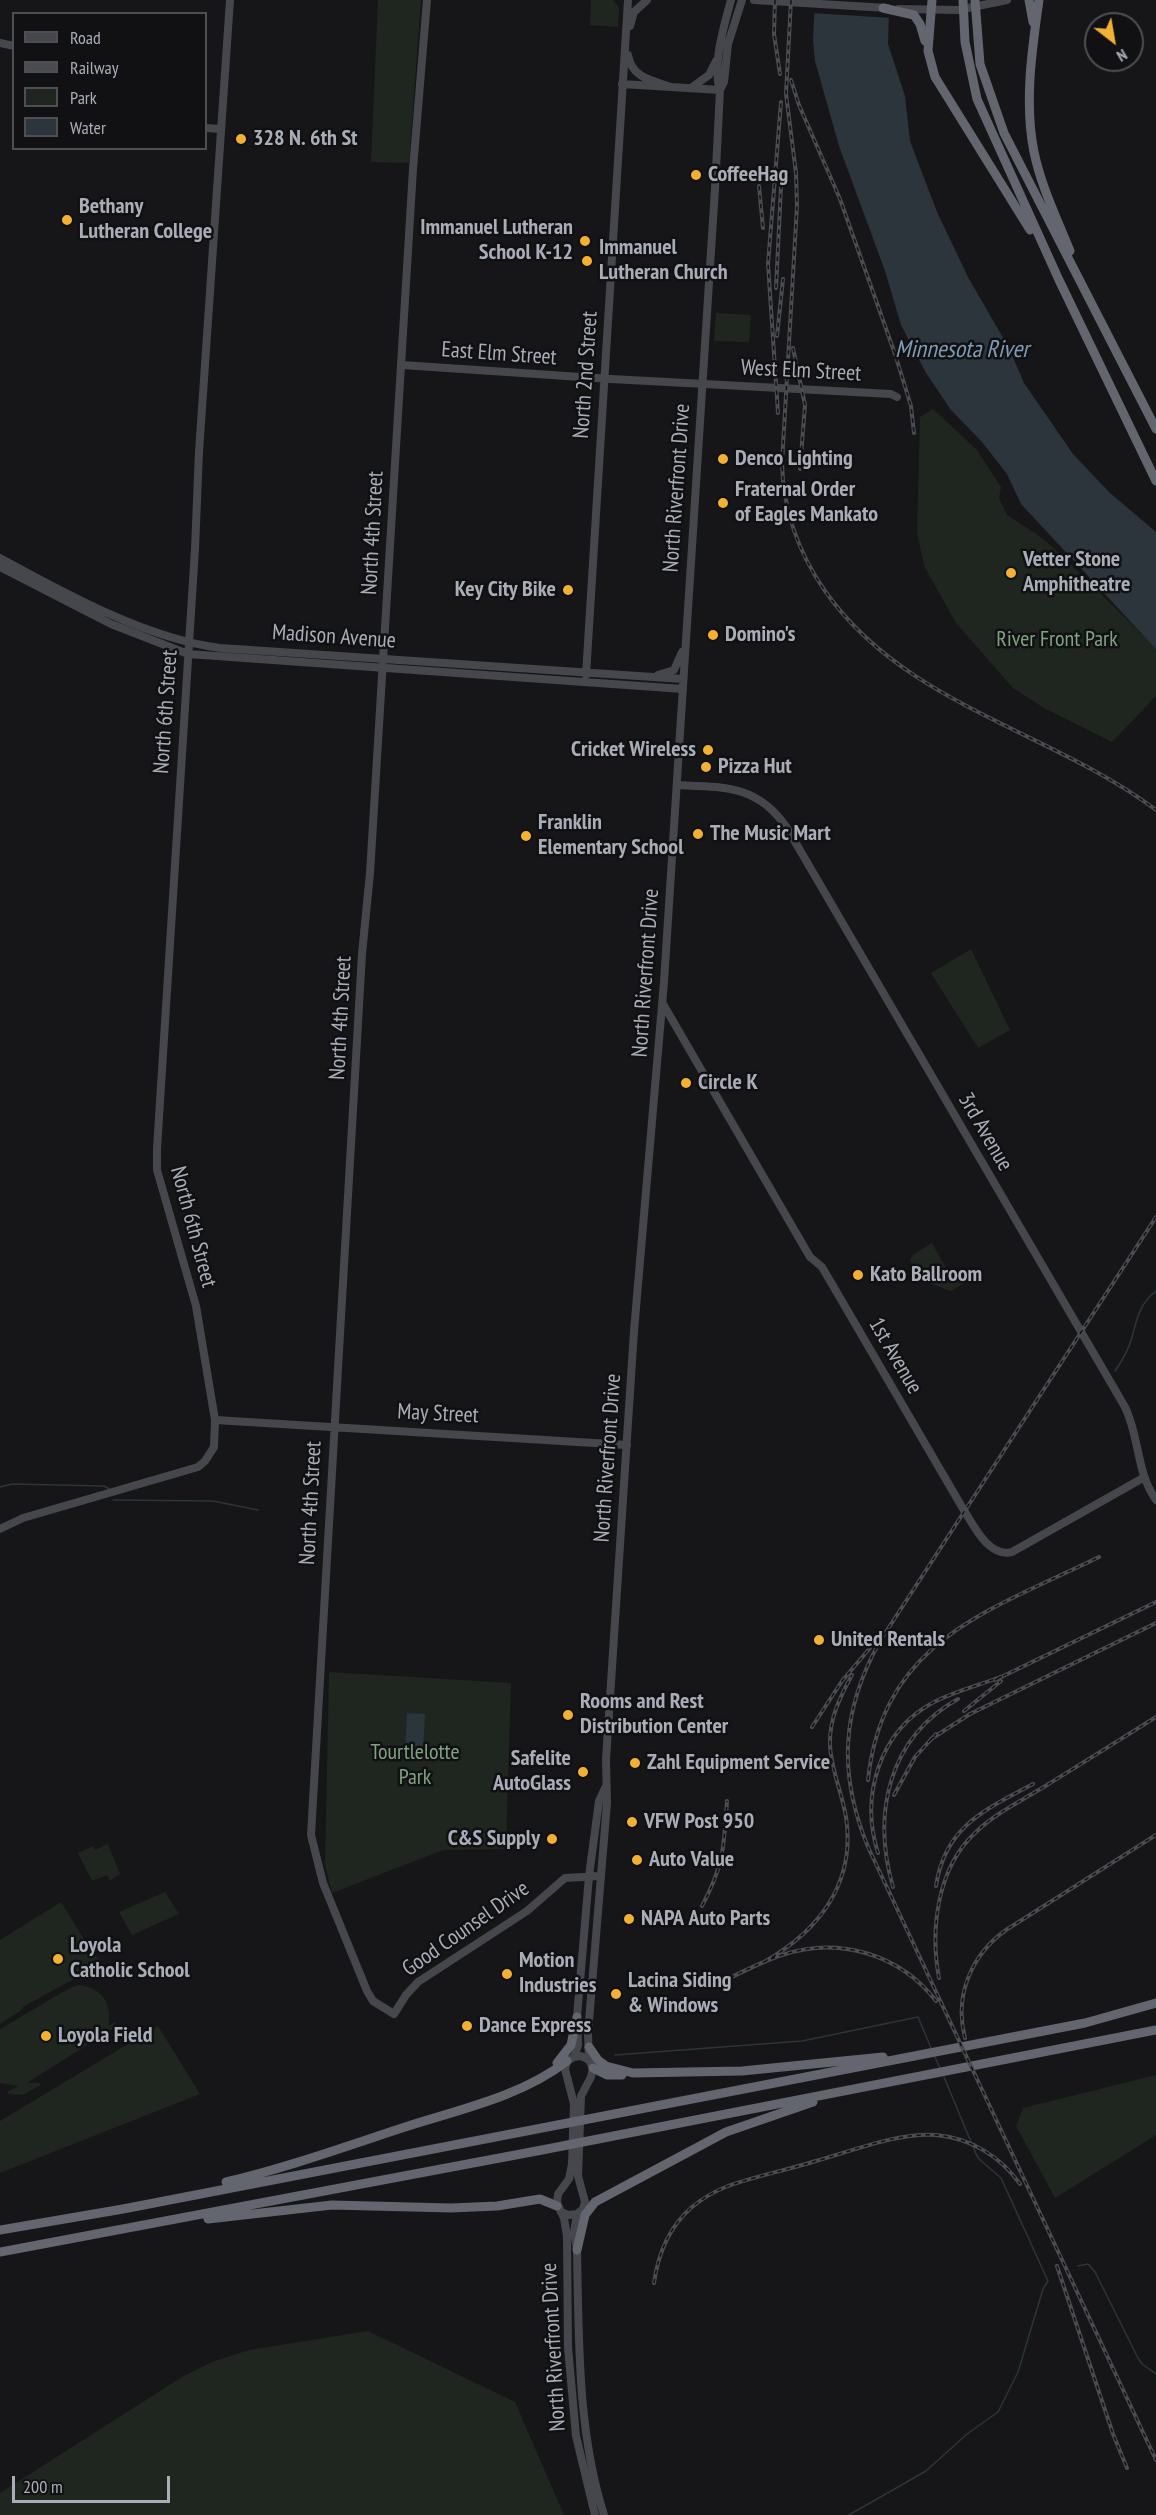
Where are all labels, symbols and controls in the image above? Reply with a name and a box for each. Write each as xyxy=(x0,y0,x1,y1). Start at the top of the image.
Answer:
legend xyxy=(12,12,207,150)
north arrow xyxy=(1084,12,1144,72)
text: Road xyxy=(70,26,101,49)
text: N xyxy=(1113,45,1131,67)
text: Railway xyxy=(70,56,119,79)
text: Park xyxy=(70,86,97,109)
text: Water xyxy=(70,116,106,139)
place label: 328 N. 6th St xyxy=(253,126,357,152)
marker: 328 N. 6th St xyxy=(234,132,248,146)
place label: CoffeeHag xyxy=(708,162,788,188)
marker: CoffeeHag xyxy=(689,168,703,182)
place label: Bethany Lutheran College xyxy=(79,194,212,246)
marker: Bethany Lutheran College xyxy=(60,213,74,227)
place label: Immanuel Lutheran School K-12 xyxy=(420,215,573,266)
marker: Immanuel Lutheran School K-12 xyxy=(578,234,592,248)
place label: Immanuel Lutheran Church xyxy=(599,235,728,286)
marker: Immanuel Lutheran Church xyxy=(580,254,594,268)
street label: North 2nd Street xyxy=(568,310,604,440)
water label: Minnesota River xyxy=(895,336,1029,364)
street label: East Elm Street xyxy=(440,337,558,371)
street label: West Elm Street xyxy=(740,355,862,387)
street label: North Riverfront Drive xyxy=(658,403,696,573)
place label: Denco Lighting xyxy=(735,446,853,472)
marker: Denco Lighting xyxy=(716,452,730,466)
street label: North 4th Street xyxy=(357,470,389,596)
place label: Fraternal Order of Eagles Mankato xyxy=(735,477,878,528)
marker: Fraternal Order of Eagles Mankato xyxy=(716,496,730,510)
place label: Vetter Stone Amphitheatre xyxy=(1023,547,1130,598)
marker: Vetter Stone Amphitheatre xyxy=(1004,566,1018,580)
place label: Key City Bike xyxy=(455,577,556,603)
marker: Key City Bike xyxy=(561,583,575,597)
street label: Madison Avenue xyxy=(271,620,397,654)
place label: Domino's xyxy=(725,622,795,648)
park label: River Front Park xyxy=(996,627,1118,653)
marker: Domino's xyxy=(706,628,720,642)
street label: North 6th Street xyxy=(149,649,183,775)
place label: Cricket Wireless xyxy=(571,737,696,763)
marker: Cricket Wireless xyxy=(701,743,715,757)
place label: Pizza Hut xyxy=(718,754,792,780)
marker: Pizza Hut xyxy=(699,760,713,774)
place label: Franklin Elementary School xyxy=(538,810,684,861)
place label: The Music Mart xyxy=(710,821,831,847)
marker: The Music Mart xyxy=(691,827,705,841)
marker: Franklin Elementary School xyxy=(519,829,533,843)
street label: North Riverfront Drive xyxy=(627,888,665,1058)
street label: North 4th Street xyxy=(325,955,357,1081)
place label: Circle K xyxy=(698,1070,758,1096)
marker: Circle K xyxy=(679,1076,693,1090)
street label: 3rd Avenue xyxy=(952,1088,1018,1176)
street label: North 6th Street xyxy=(164,1164,222,1290)
place label: Kato Ballroom xyxy=(870,1262,982,1288)
marker: Kato Ballroom xyxy=(851,1268,865,1282)
street label: 1st Avenue xyxy=(863,1313,927,1399)
street label: North Riverfront Drive xyxy=(589,1373,627,1543)
street label: May Street xyxy=(397,1399,479,1429)
street label: North 4th Street xyxy=(295,1440,327,1566)
place label: United Rentals xyxy=(831,1627,945,1653)
marker: United Rentals xyxy=(812,1633,826,1647)
place label: Rooms and Rest Distribution Center xyxy=(580,1689,728,1741)
marker: Rooms and Rest Distribution Center xyxy=(561,1708,575,1722)
park label: Tourtlelotte Park xyxy=(370,1740,460,1792)
place label: Safelite AutoGlass xyxy=(493,1746,571,1798)
place label: Zahl Equipment Service xyxy=(647,1750,830,1776)
marker: Zahl Equipment Service xyxy=(628,1756,642,1770)
marker: Safelite AutoGlass xyxy=(576,1765,590,1779)
place label: VFW Post 950 xyxy=(644,1809,754,1835)
marker: VFW Post 950 xyxy=(625,1815,639,1829)
place label: C&S Supply xyxy=(448,1826,540,1852)
marker: C&S Supply xyxy=(545,1832,559,1846)
place label: Auto Value xyxy=(649,1847,734,1873)
marker: Auto Value xyxy=(630,1853,644,1867)
street label: Good Counsel Drive xyxy=(398,1876,534,1982)
place label: NAPA Auto Parts xyxy=(641,1906,770,1932)
marker: NAPA Auto Parts xyxy=(622,1912,636,1926)
place label: Loyola Catholic School xyxy=(70,1933,190,1984)
place label: Motion Industries xyxy=(519,1948,596,2000)
marker: Loyola Catholic School xyxy=(51,1952,65,1966)
marker: Motion Industries xyxy=(500,1967,514,1981)
place label: Lacina Siding & Windows xyxy=(628,1968,732,2020)
marker: Lacina Siding & Windows xyxy=(609,1987,623,2001)
place label: Dance Express xyxy=(479,2013,591,2039)
marker: Dance Express xyxy=(460,2019,474,2033)
place label: Loyola Field xyxy=(58,2023,152,2049)
marker: Loyola Field xyxy=(39,2029,53,2043)
street label: North Riverfront Drive xyxy=(536,2262,572,2432)
scale bar xyxy=(15,2464,172,2502)
text: 200 m xyxy=(23,2475,63,2498)

